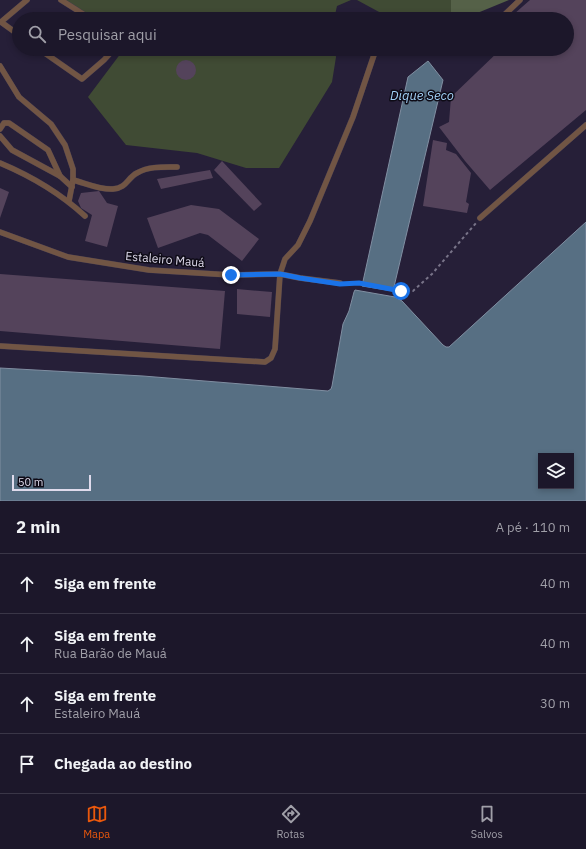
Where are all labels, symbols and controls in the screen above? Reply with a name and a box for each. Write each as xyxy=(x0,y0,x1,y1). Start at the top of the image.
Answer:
search box xyxy=(12,12,574,56)
icon: search xyxy=(26,23,48,45)
text: Pesquisar aqui xyxy=(58,25,157,44)
water label: Dique Seco xyxy=(390,87,454,104)
street label: Estaleiro Mauá xyxy=(125,248,206,270)
route end xyxy=(222,266,240,284)
route start xyxy=(392,282,410,300)
map controls xyxy=(538,453,574,489)
button: layers xyxy=(538,453,574,489)
scale bar xyxy=(12,473,91,492)
text: 50 m xyxy=(18,475,43,489)
text: 2 min xyxy=(16,516,60,538)
text: A pé · 110 m xyxy=(496,519,570,536)
icon: ahead xyxy=(16,573,38,595)
text: Siga em frente xyxy=(54,574,156,593)
text: 40 m xyxy=(540,575,570,592)
text: Siga em frente xyxy=(54,626,156,645)
icon: ahead xyxy=(16,633,38,655)
text: 40 m xyxy=(540,635,570,652)
text: Rua Barão de Mauá xyxy=(54,645,167,662)
text: Siga em frente xyxy=(54,686,156,705)
icon: ahead xyxy=(16,693,38,715)
text: 30 m xyxy=(540,695,570,712)
text: Estaleiro Mauá xyxy=(54,705,140,722)
icon: arrive xyxy=(16,753,38,775)
text: Chegada ao destino xyxy=(54,754,192,773)
tab: Mapa xyxy=(83,803,110,841)
tab: Rotas xyxy=(276,803,305,841)
tab: Salvos xyxy=(471,803,503,841)

